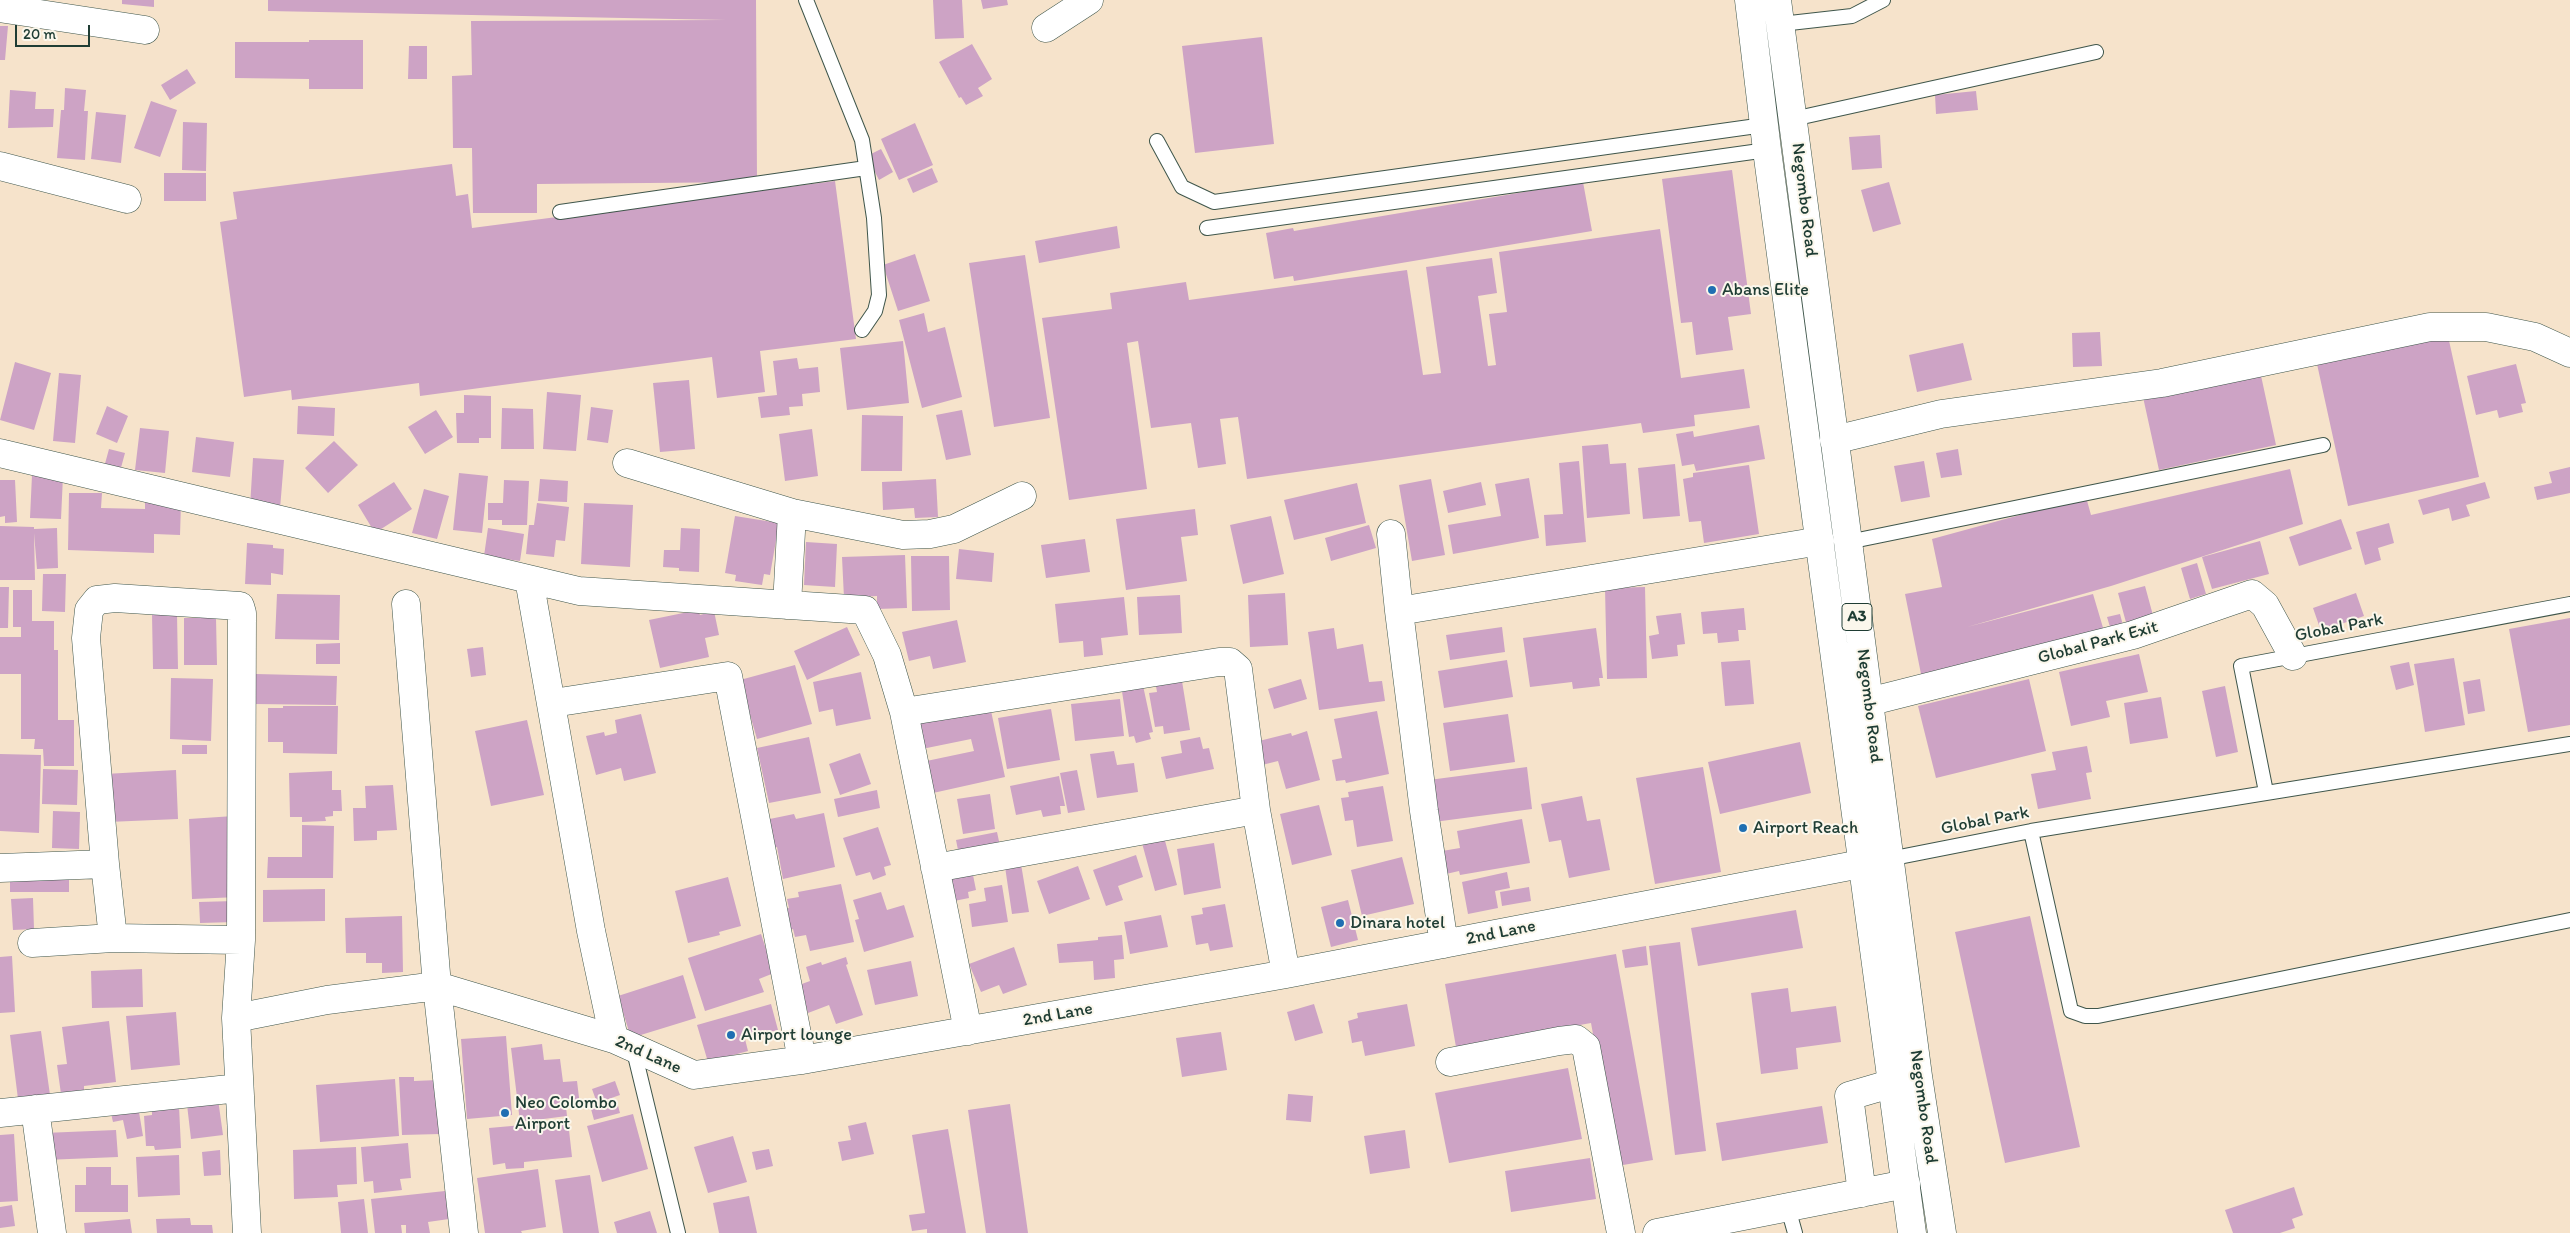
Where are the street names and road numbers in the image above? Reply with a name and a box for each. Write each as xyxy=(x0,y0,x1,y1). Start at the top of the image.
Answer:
street label: Negombo Road xyxy=(1786,142,1822,258)
road number: A3 xyxy=(1842,604,1872,630)
street label: Global Park xyxy=(2293,609,2385,647)
street label: Global Park Exit xyxy=(2036,617,2160,669)
street label: Negombo Road xyxy=(1851,648,1887,764)
street label: Global Park xyxy=(1939,802,2031,840)
street label: 2nd Lane xyxy=(1464,916,1538,950)
street label: 2nd Lane xyxy=(1021,998,1095,1032)
street label: 2nd Lane xyxy=(611,1031,685,1079)
street label: Negombo Road xyxy=(1904,1049,1942,1165)

